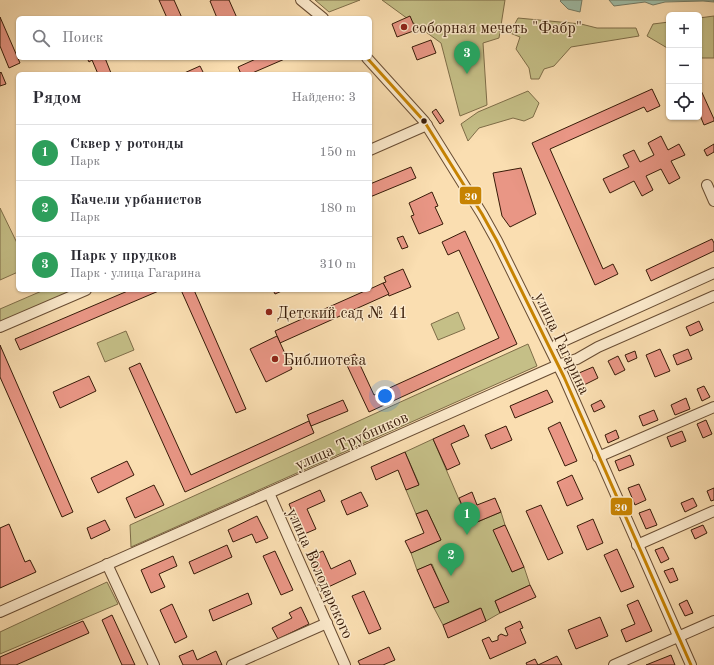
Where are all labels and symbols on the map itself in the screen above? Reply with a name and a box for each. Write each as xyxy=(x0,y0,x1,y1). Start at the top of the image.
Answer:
place label: соборная мечеть "Фабр" xyxy=(412,21,582,37)
marker: соборная мечеть "Фабр" xyxy=(399,22,409,32)
pin: 3 xyxy=(454,41,480,74)
unlabelled marker xyxy=(419,116,429,126)
line badge: 20 xyxy=(459,186,482,205)
text: 20 xyxy=(465,192,477,203)
street label: улица Гагарина xyxy=(531,290,592,397)
place label: Детский сад № 41 xyxy=(277,306,408,322)
marker: Детский сад № 41 xyxy=(264,307,274,317)
place label: Библиотека xyxy=(283,353,366,369)
marker: Библиотека xyxy=(270,354,280,364)
your location xyxy=(375,386,395,406)
street label: улица Трубников xyxy=(293,410,411,474)
line badge: 20 xyxy=(610,497,633,516)
pin: 1 xyxy=(454,502,480,535)
text: 20 xyxy=(615,503,627,514)
street label: улица Володарского xyxy=(283,506,355,642)
pin: 2 xyxy=(438,543,464,576)

